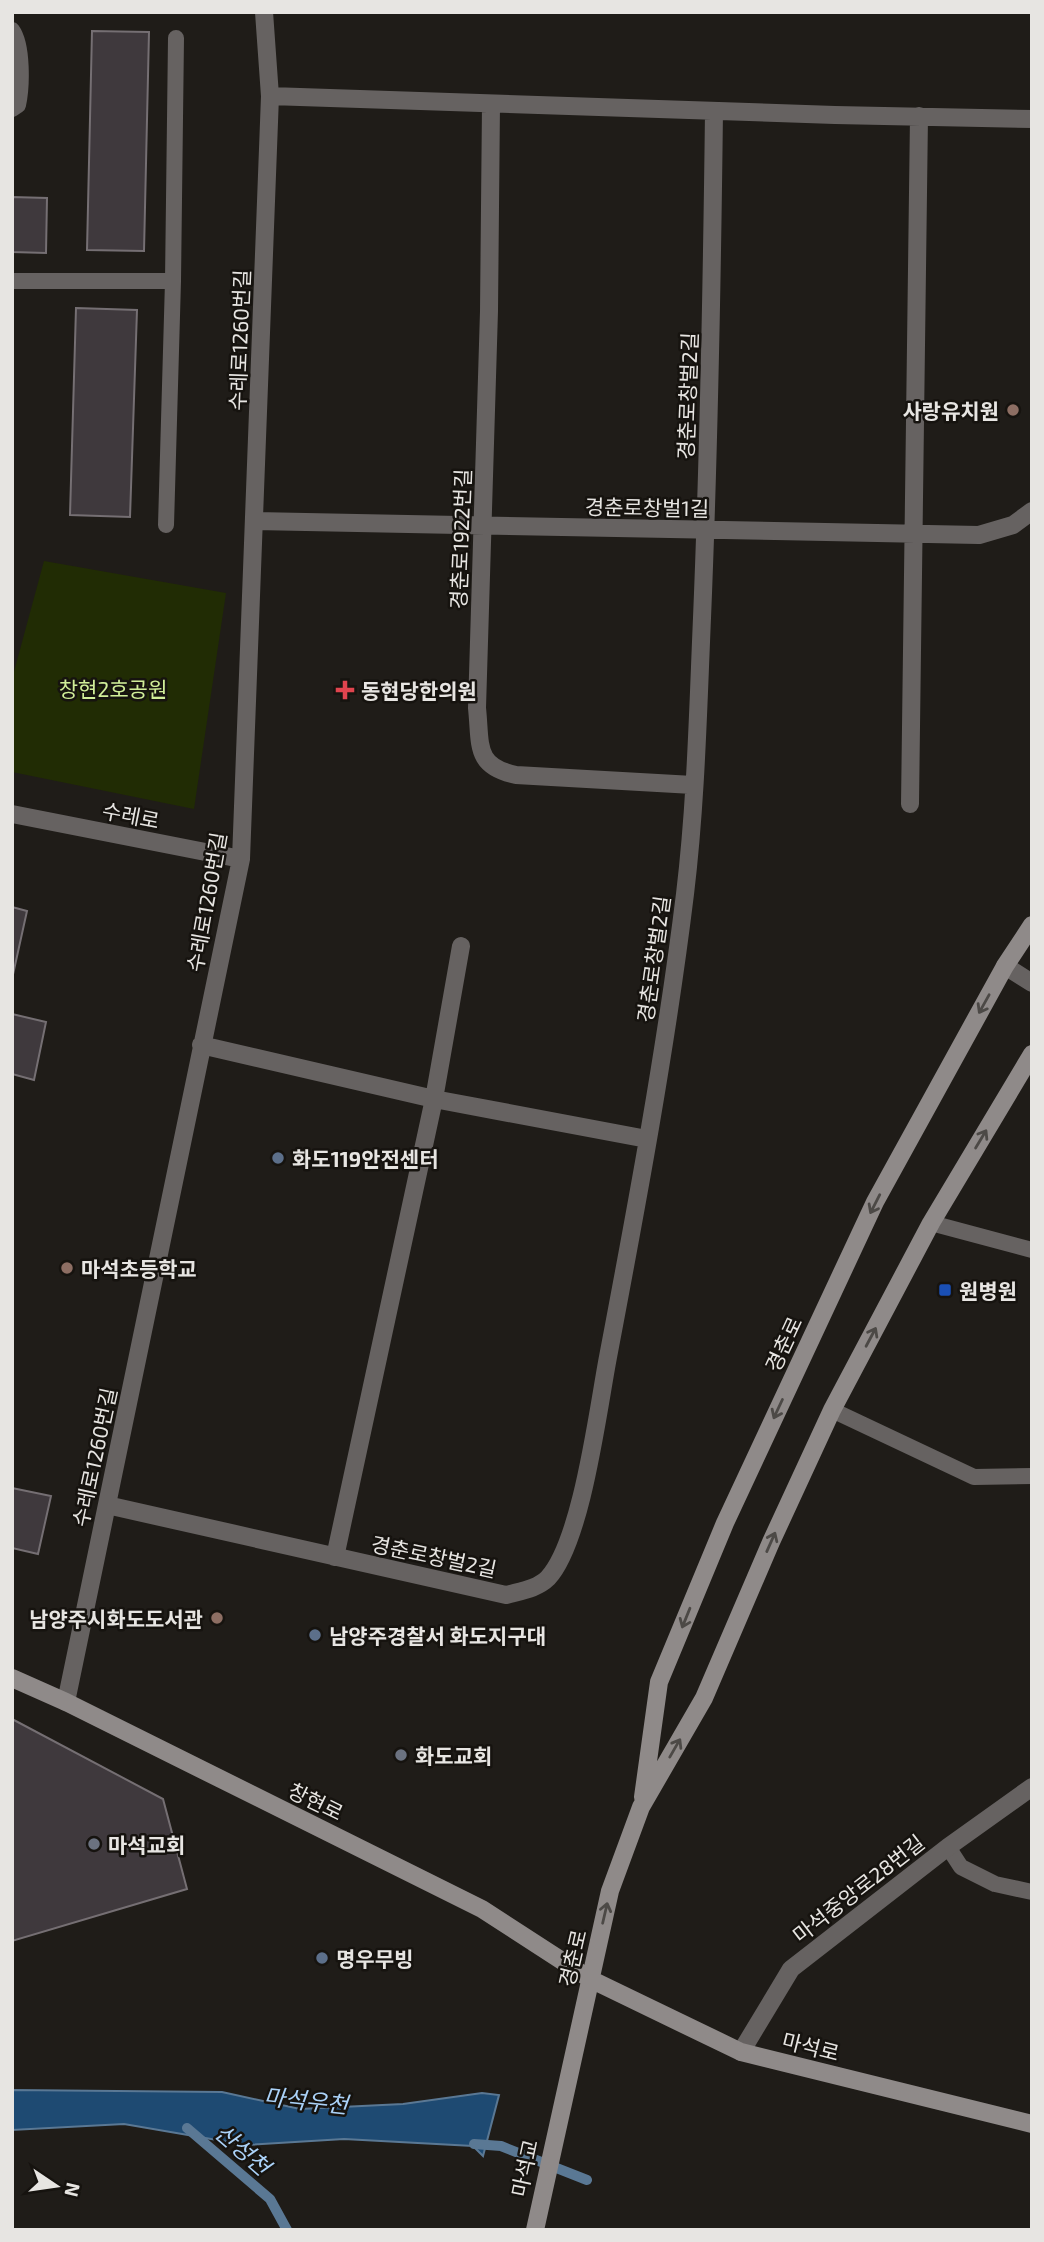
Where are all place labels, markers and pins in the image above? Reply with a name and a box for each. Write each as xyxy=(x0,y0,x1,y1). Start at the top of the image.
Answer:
place label: 사랑유치원 xyxy=(902,398,999,423)
marker: 사랑유치원 xyxy=(1005,402,1021,418)
place label: 동현당한의원 xyxy=(361,678,477,703)
marker: 동현당한의원 xyxy=(335,680,355,700)
place label: 화도119안전센터 xyxy=(292,1146,438,1171)
marker: 화도119안전센터 xyxy=(270,1150,286,1166)
place label: 마석초등학교 xyxy=(81,1256,197,1281)
marker: 마석초등학교 xyxy=(59,1260,75,1276)
place label: 원병원 xyxy=(959,1278,1017,1303)
marker: 원병원 xyxy=(937,1282,953,1298)
place label: 남양주시화도도서관 xyxy=(29,1606,203,1631)
marker: 남양주시화도도서관 xyxy=(209,1610,225,1626)
place label: 남양주경찰서 화도지구대 xyxy=(329,1623,546,1648)
marker: 남양주경찰서 화도지구대 xyxy=(307,1627,323,1643)
place label: 화도교회 xyxy=(415,1743,492,1768)
marker: 화도교회 xyxy=(393,1747,409,1763)
place label: 마석교회 xyxy=(108,1832,185,1857)
marker: 마석교회 xyxy=(86,1836,102,1852)
place label: 명우무빙 xyxy=(336,1946,413,1971)
marker: 명우무빙 xyxy=(314,1950,330,1966)

